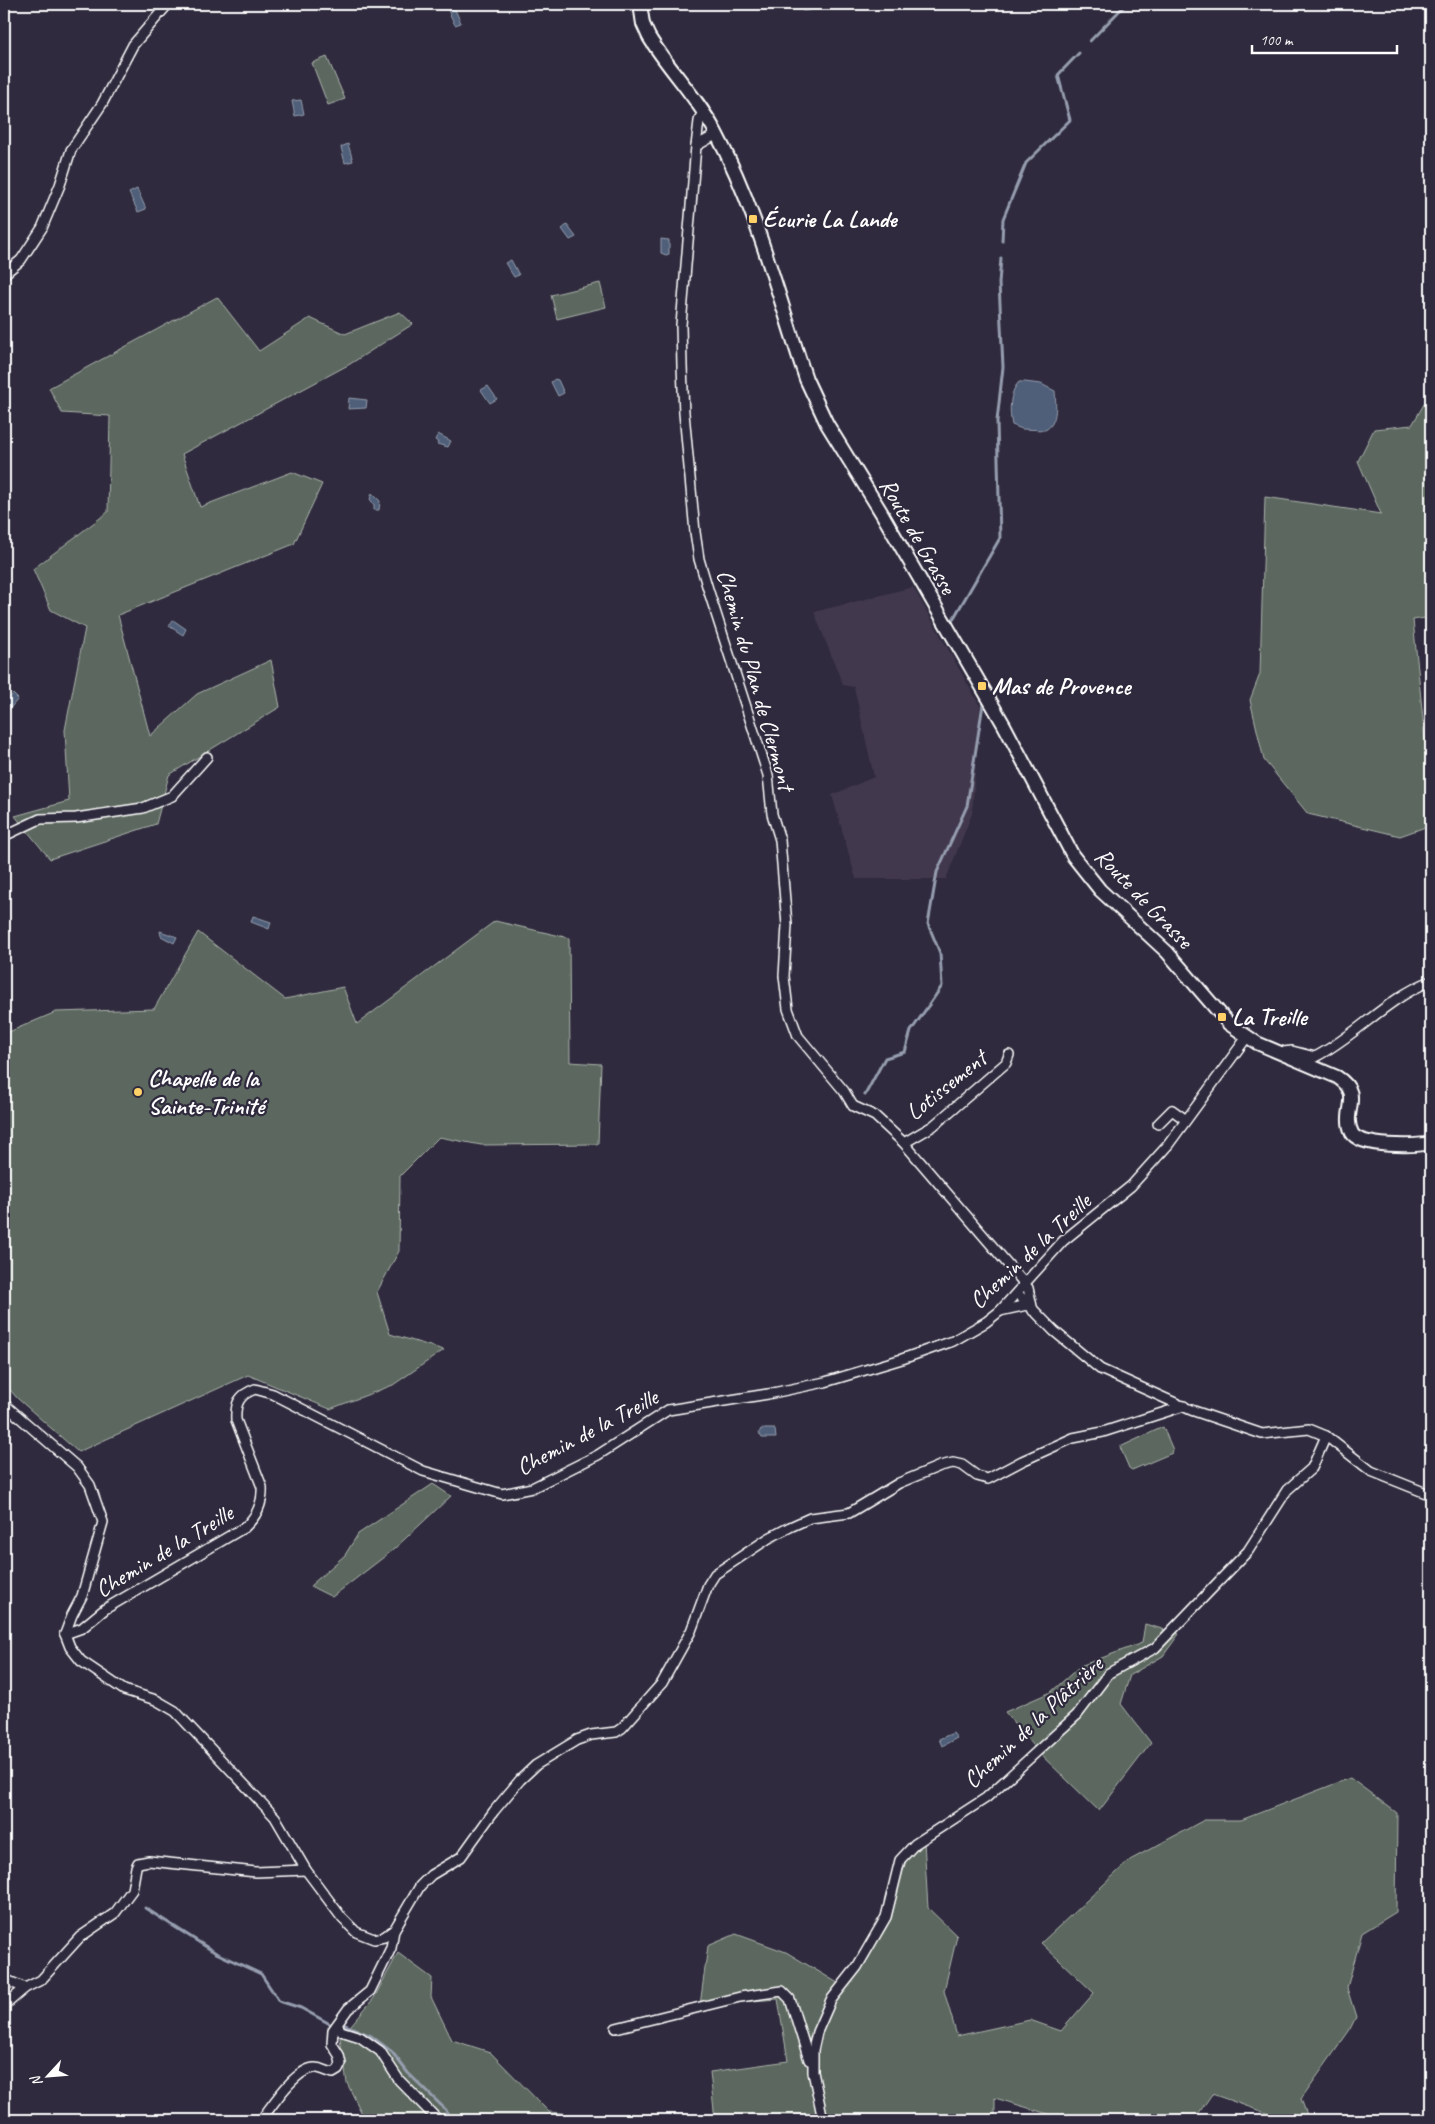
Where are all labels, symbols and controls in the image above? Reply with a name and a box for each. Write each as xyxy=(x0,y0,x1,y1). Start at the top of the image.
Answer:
scale bar xyxy=(1252,22,1398,54)
text: 100 m xyxy=(1260,31,1294,50)
place label: Écurie La Lande xyxy=(763,204,898,234)
marker: Écurie La Lande xyxy=(747,213,759,225)
street label: Route de Grasse xyxy=(873,473,964,601)
street label: Chemin du Plan de Clermont xyxy=(710,566,803,797)
place label: Mas de Provence xyxy=(992,671,1133,701)
marker: Mas de Provence xyxy=(976,680,988,692)
street label: Route de Grasse xyxy=(1089,841,1201,956)
place label: La Treille xyxy=(1232,1002,1308,1032)
marker: La Treille xyxy=(1216,1011,1228,1023)
street label: Lotissement xyxy=(900,1041,995,1127)
place label: Chapelle de la Sainte-Trinité xyxy=(148,1063,268,1121)
marker: Chapelle de la Sainte-Trinité xyxy=(132,1086,144,1098)
street label: Chemin de la Treille xyxy=(963,1185,1099,1315)
street label: Chemin de la Treille xyxy=(511,1381,665,1482)
street label: Chemin de la Treille xyxy=(89,1497,240,1604)
street label: Chemin de la Plâtrière xyxy=(957,1648,1111,1794)
north arrow xyxy=(22,2052,72,2102)
text: N xyxy=(26,2072,46,2089)

